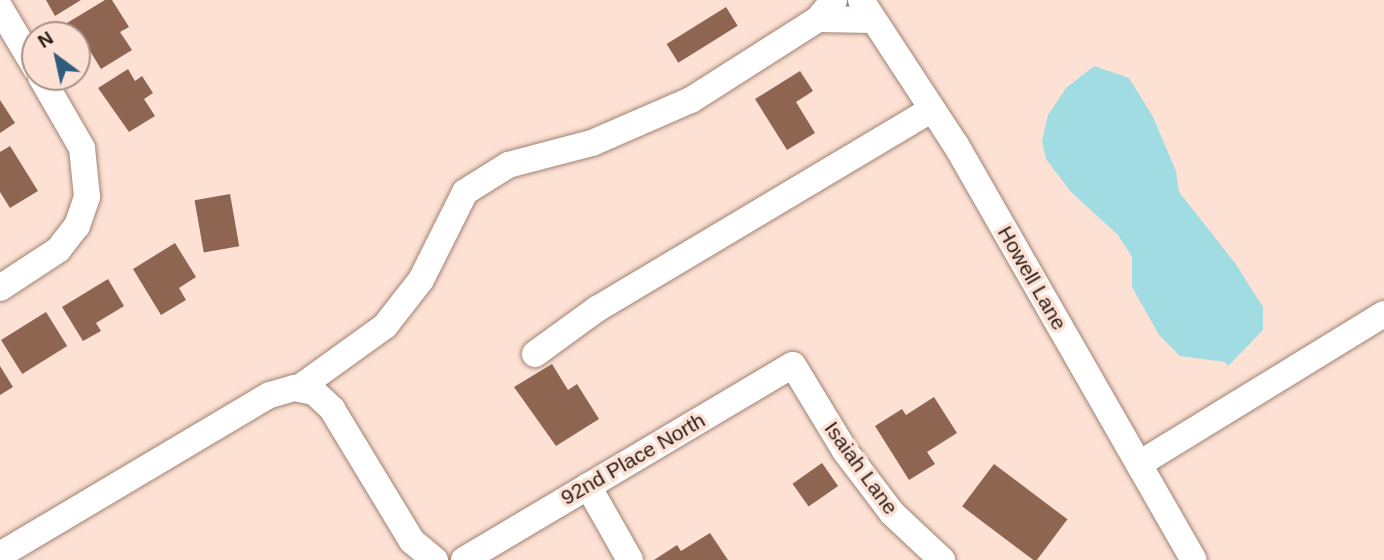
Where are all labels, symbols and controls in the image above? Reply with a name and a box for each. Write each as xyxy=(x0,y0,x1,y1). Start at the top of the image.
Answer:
north arrow xyxy=(21,21,91,91)
text: N xyxy=(34,27,57,52)
street label: Howell Lane xyxy=(992,222,1072,334)
street label: 92nd Place North xyxy=(556,408,710,510)
street label: Isaiah Lane xyxy=(819,417,903,519)

